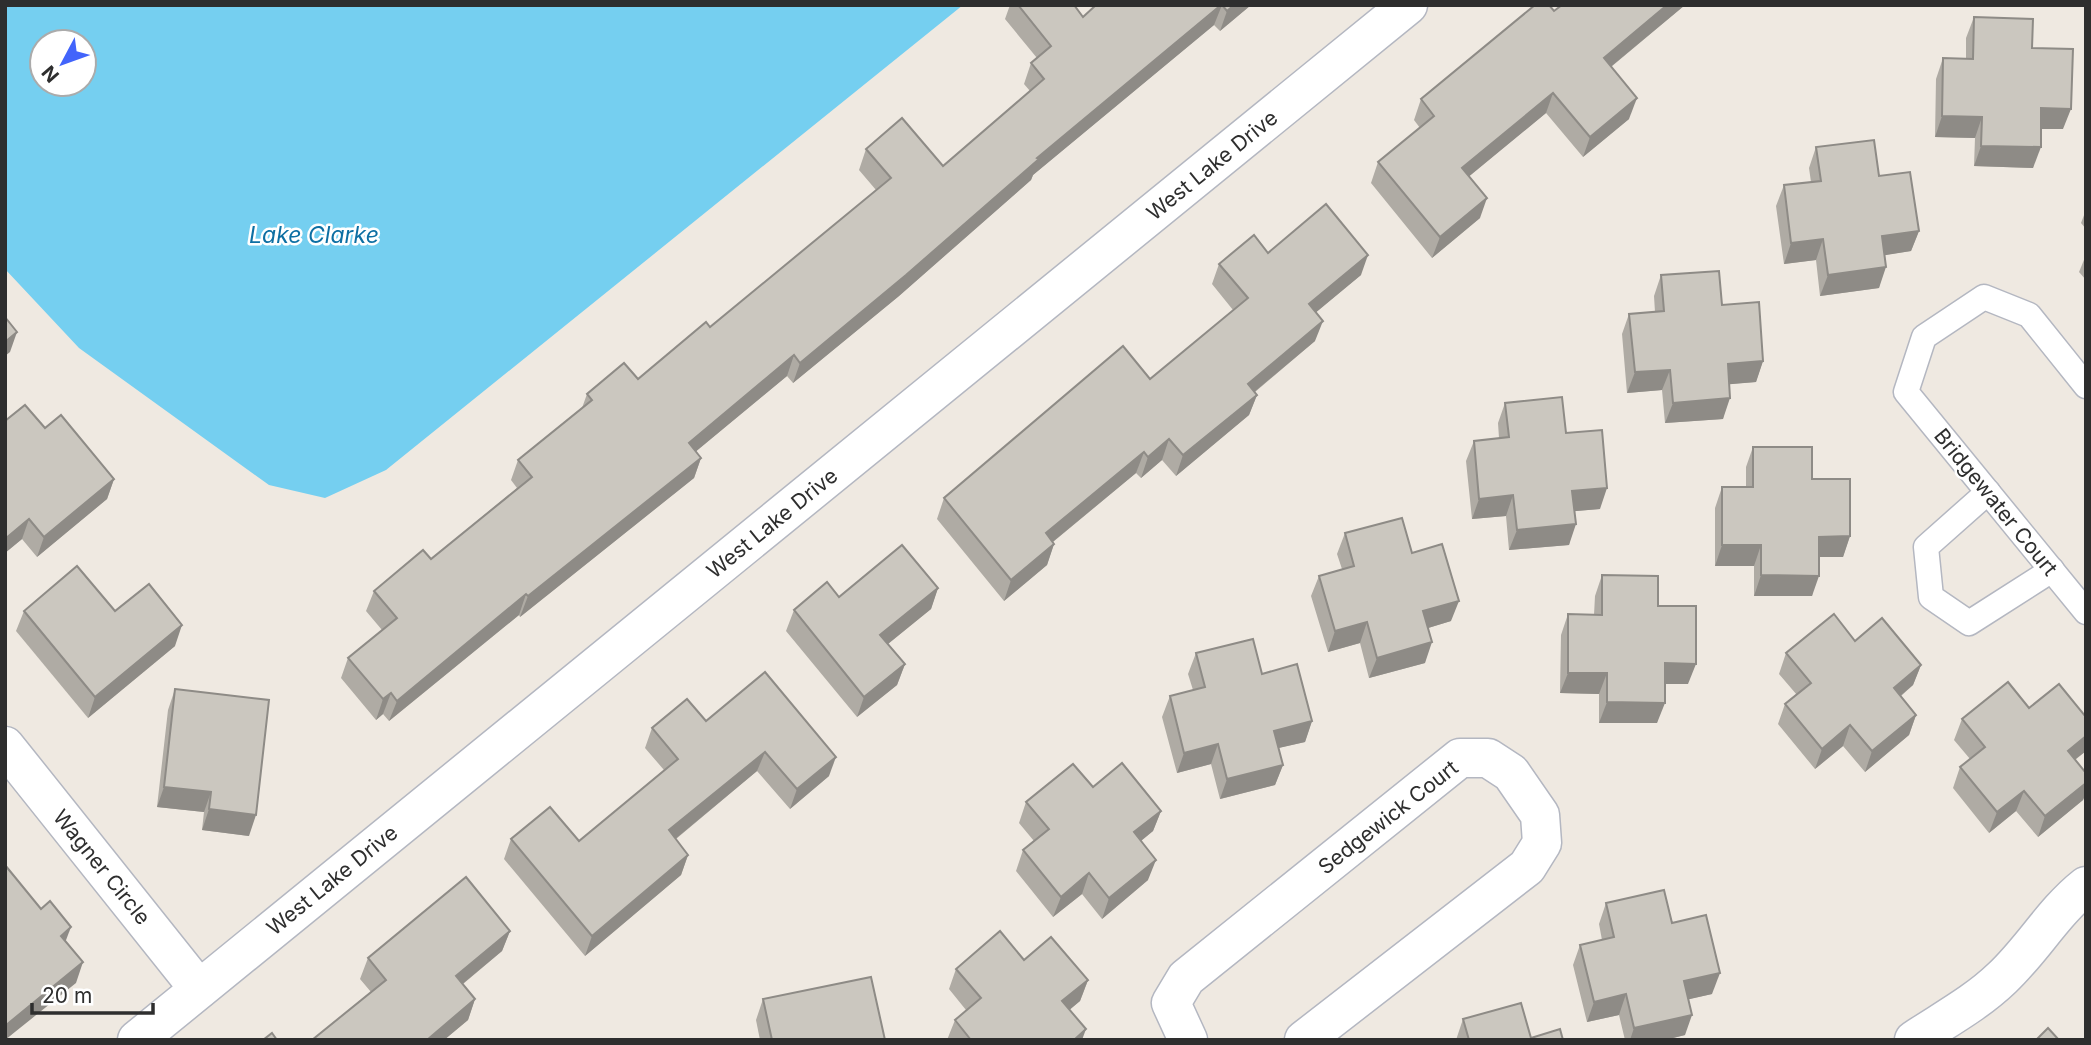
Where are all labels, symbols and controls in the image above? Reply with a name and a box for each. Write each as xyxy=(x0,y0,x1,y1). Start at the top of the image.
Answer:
north arrow xyxy=(28,28,98,98)
text: N xyxy=(37,61,64,87)
street label: West Lake Drive xyxy=(1142,105,1282,225)
water label: Lake Clarke xyxy=(249,221,379,249)
street label: Bridgewater Court xyxy=(1929,423,2063,581)
street label: West Lake Drive xyxy=(702,463,842,583)
street label: Sedgewick Court xyxy=(1313,755,1463,879)
street label: Wagner Circle xyxy=(48,805,156,929)
street label: West Lake Drive xyxy=(262,820,402,940)
scale bar xyxy=(32,972,152,1016)
text: 20 m xyxy=(42,983,92,1008)

